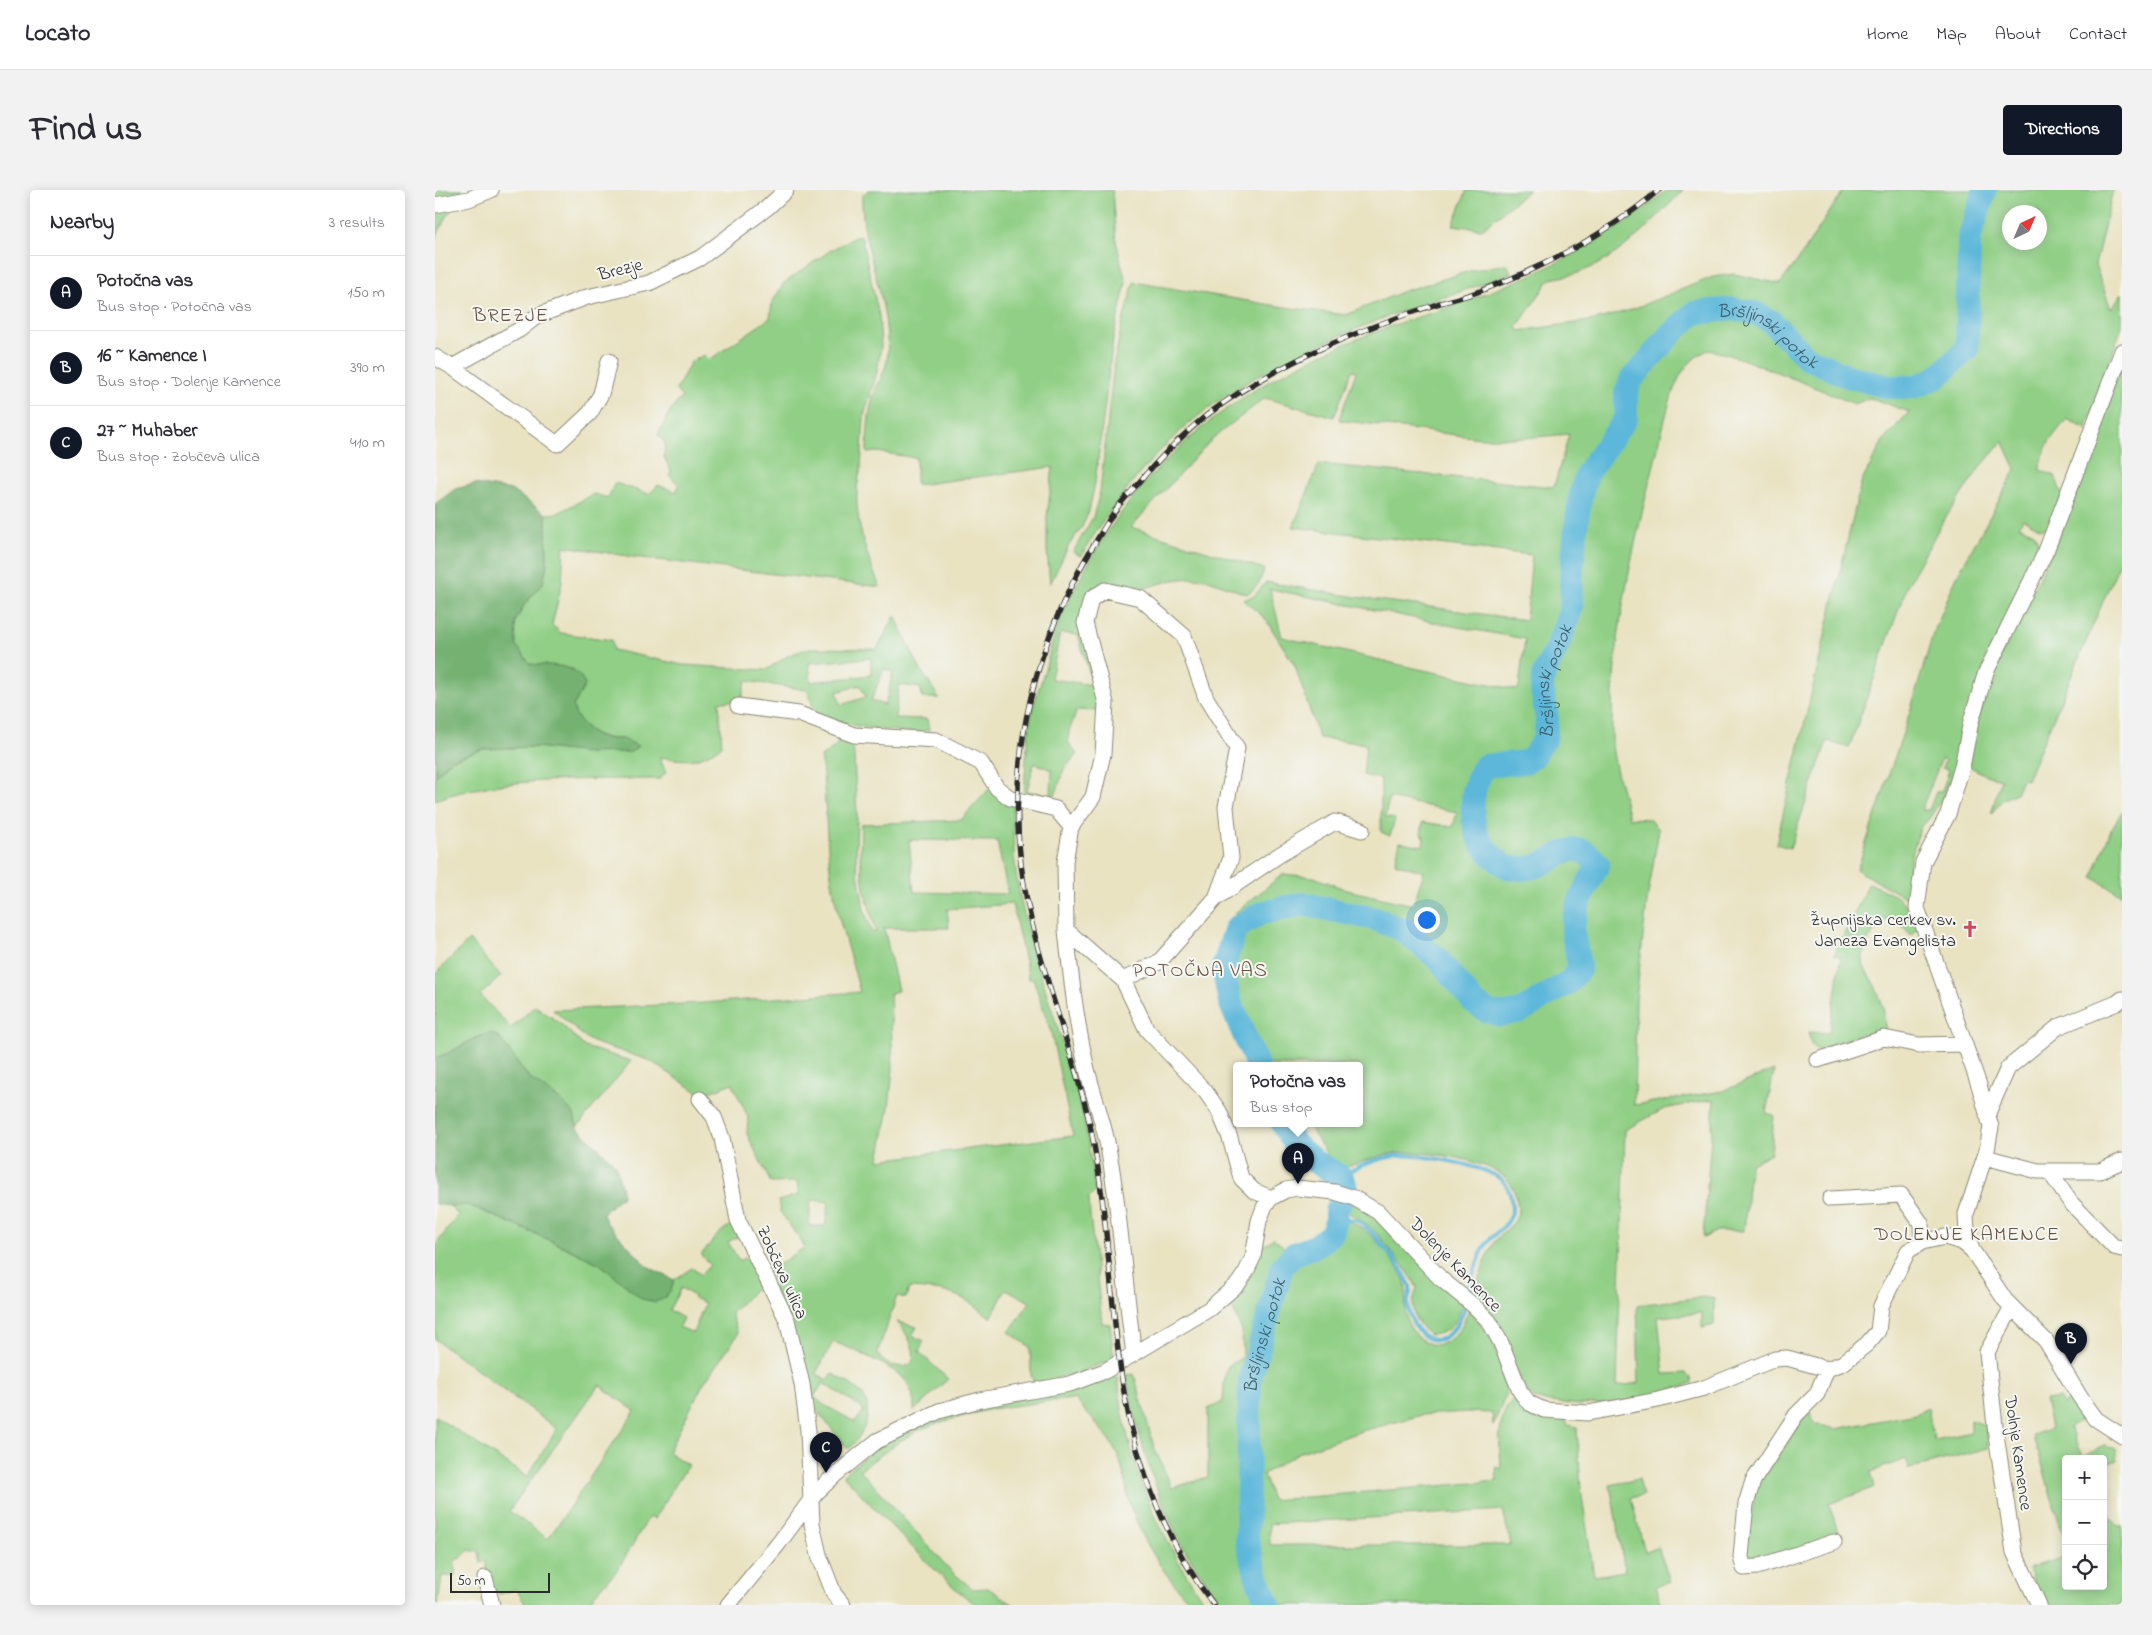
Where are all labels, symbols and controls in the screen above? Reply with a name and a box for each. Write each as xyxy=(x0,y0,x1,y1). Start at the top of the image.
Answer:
text: Locato xyxy=(25,17,91,52)
text: Home xyxy=(1867,22,1908,48)
text: Map xyxy=(1936,22,1967,48)
text: About xyxy=(1995,22,2041,48)
text: Contact xyxy=(2069,22,2127,48)
text: Find us xyxy=(30,105,142,156)
button: Directions xyxy=(2003,105,2122,155)
north arrow xyxy=(2002,205,2047,250)
text: Nearby xyxy=(50,208,114,238)
text: 3 results xyxy=(329,211,385,235)
street label: Brezje xyxy=(595,253,646,289)
text: Potočna vas xyxy=(97,268,193,295)
text: A xyxy=(61,281,71,305)
text: 150 m xyxy=(347,281,385,305)
text: Bus stop · Potočna vas xyxy=(97,295,252,319)
water label: Bršljinski potok xyxy=(1716,298,1822,377)
district label: BREZJE xyxy=(472,302,549,331)
text: 16 ~ Kamence I xyxy=(97,343,207,370)
text: B xyxy=(61,356,71,380)
text: 390 m xyxy=(350,356,385,380)
text: Bus stop · Dolenje Kamence xyxy=(97,370,281,394)
text: 27 ~ Muhaber xyxy=(97,418,197,445)
text: C xyxy=(62,431,70,455)
text: 410 m xyxy=(350,431,385,455)
text: Bus stop · Zobčeva ulica xyxy=(97,445,260,469)
water label: Bršljinski potok xyxy=(1531,621,1580,740)
your location xyxy=(1414,907,1440,933)
place label: Župnijska cerkev sv. Janeza Evangelista xyxy=(1810,908,1956,956)
church icon: Župnijska cerkev sv. Janeza Evangelista xyxy=(1960,919,1980,939)
district label: POTOČNA VAS xyxy=(1132,957,1268,986)
popup xyxy=(1233,1062,1363,1127)
text: Potočna vas xyxy=(1250,1069,1346,1096)
text: Bus stop xyxy=(1250,1096,1313,1120)
pin: A xyxy=(1282,1143,1314,1184)
street label: Dolenje Kamence xyxy=(1402,1211,1507,1320)
district label: DOLENJE KAMENCE xyxy=(1873,1221,2060,1250)
street label: Zobčeva ulica xyxy=(749,1222,813,1324)
water label: Bršljinski potok xyxy=(1239,1275,1294,1394)
pin: B xyxy=(2055,1323,2087,1364)
street label: Dolnje Kamence xyxy=(1996,1393,2038,1513)
pin: C xyxy=(810,1432,842,1473)
map controls xyxy=(2062,1455,2107,1590)
button: + xyxy=(2062,1455,2107,1500)
button: − xyxy=(2062,1500,2107,1545)
button: locate xyxy=(2062,1545,2107,1590)
scale bar xyxy=(450,1570,550,1593)
text: 50 m xyxy=(457,1571,485,1592)

